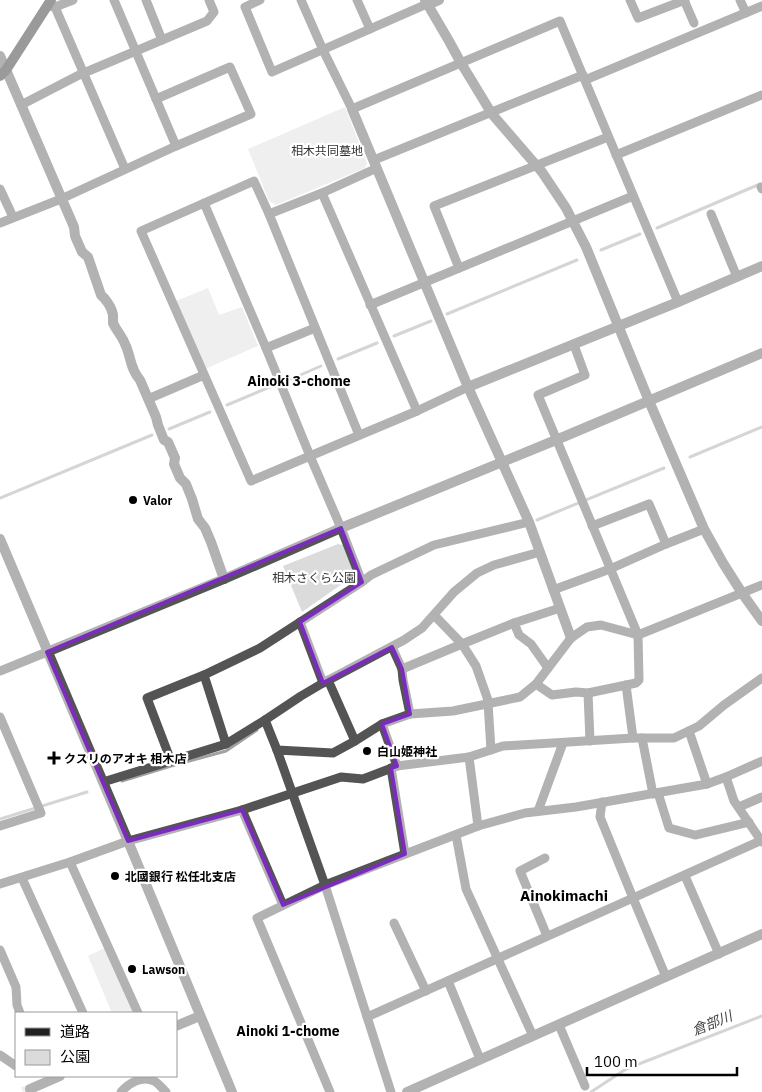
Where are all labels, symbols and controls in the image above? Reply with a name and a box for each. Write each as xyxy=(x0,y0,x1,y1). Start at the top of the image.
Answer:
park label: 相木共同墓地 xyxy=(291,143,363,158)
district label: Ainoki 3-chome xyxy=(247,372,351,390)
place label: Valor xyxy=(143,493,173,508)
marker: Valor xyxy=(127,494,139,506)
park label: 相木さくら公園 xyxy=(272,570,356,585)
place label: 白山姫神社 xyxy=(377,744,437,759)
marker: 白山姫神社 xyxy=(361,745,373,757)
place label: クスリのアオキ 相木店 xyxy=(64,751,186,766)
marker: クスリのアオキ 相木店 xyxy=(48,752,60,764)
place label: 北國銀行 松任北支店 xyxy=(125,869,236,884)
marker: 北國銀行 松任北支店 xyxy=(109,870,121,882)
district label: Ainokimachi xyxy=(520,886,608,905)
place label: Lawson xyxy=(142,962,185,977)
marker: Lawson xyxy=(126,963,138,975)
water label: 倉部川 xyxy=(689,1006,737,1039)
legend xyxy=(15,1012,178,1077)
text: 道路 xyxy=(60,1022,90,1041)
district label: Ainoki 1-chome xyxy=(236,1022,340,1040)
scale bar xyxy=(587,1044,737,1076)
text: 公園 xyxy=(60,1047,90,1066)
text: 100 m xyxy=(594,1052,638,1071)

